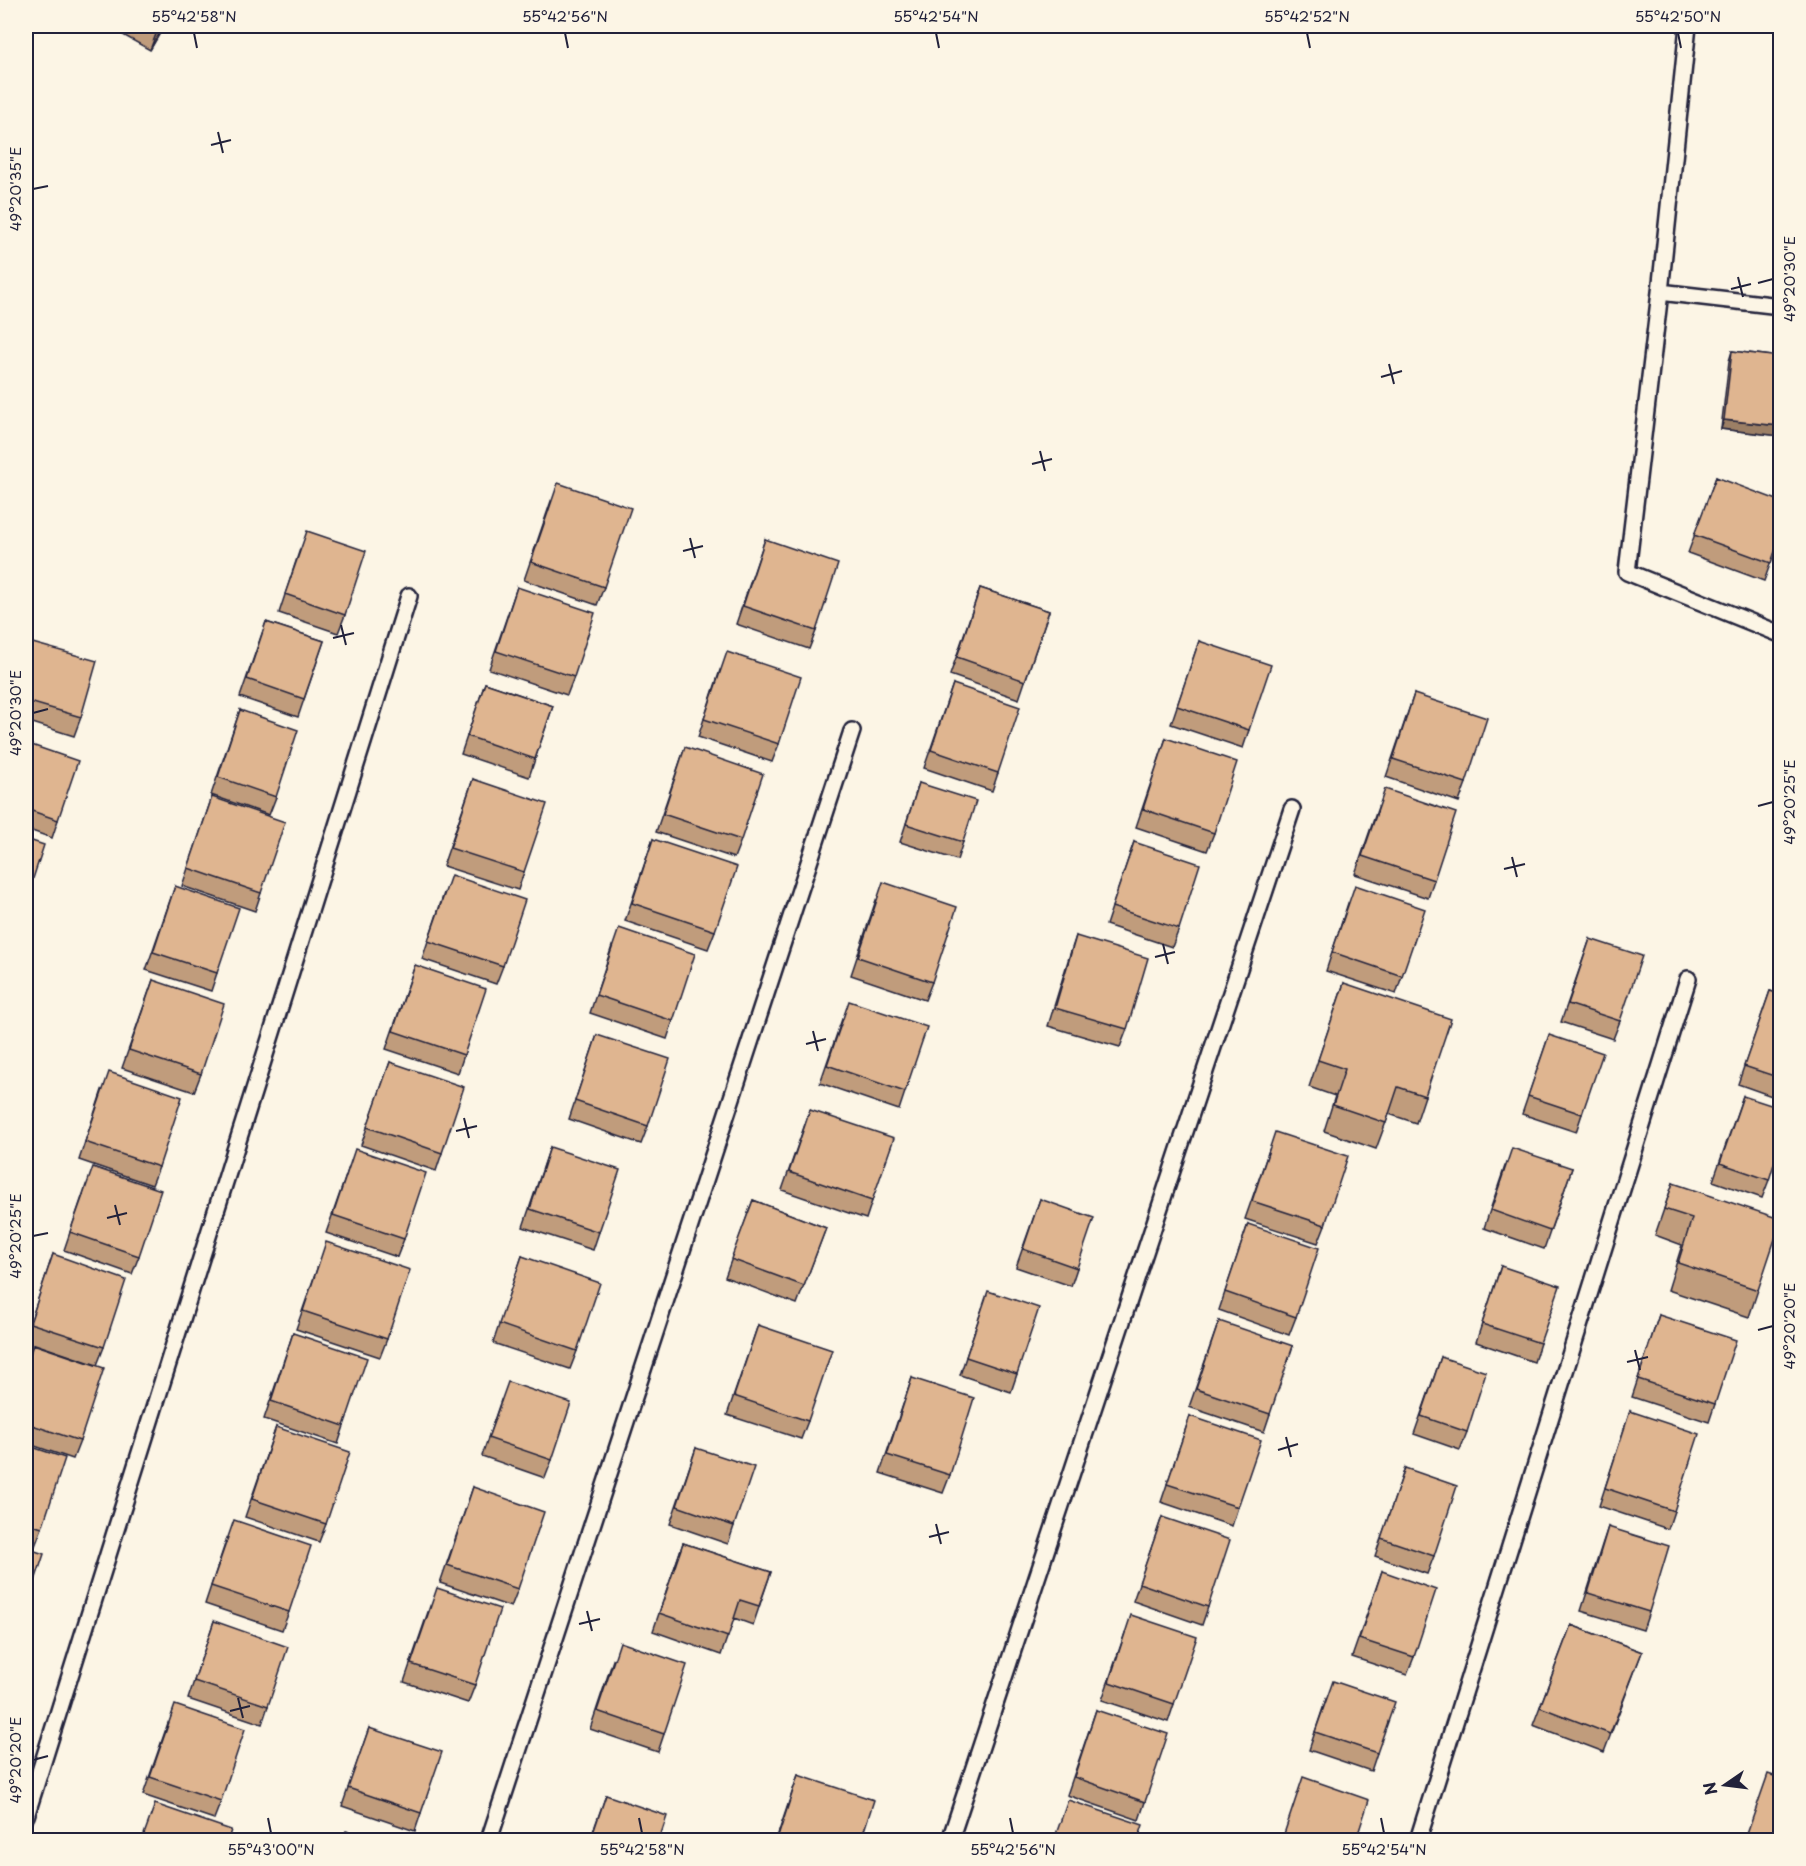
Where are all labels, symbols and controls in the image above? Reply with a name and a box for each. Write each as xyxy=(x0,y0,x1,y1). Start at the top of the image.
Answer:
text: 55°42'58"N xyxy=(151,4,237,27)
text: 55°42'56"N xyxy=(522,4,608,27)
text: 55°42'54"N xyxy=(893,4,979,27)
text: 55°42'52"N xyxy=(1264,4,1350,27)
text: 55°42'50"N xyxy=(1635,4,1721,27)
text: 49°20'35"E xyxy=(3,147,26,231)
text: 49°20'30"E xyxy=(1777,236,1800,322)
text: 49°20'30"E xyxy=(3,670,26,756)
text: 49°20'25"E xyxy=(1777,759,1800,845)
text: 49°20'25"E xyxy=(3,1193,26,1279)
text: 49°20'20"E xyxy=(1777,1283,1800,1369)
text: 49°20'20"E xyxy=(3,1717,26,1803)
north arrow xyxy=(1695,1755,1755,1815)
text: N xyxy=(1696,1780,1723,1798)
text: 55°43'00"N xyxy=(227,1837,315,1860)
text: 55°42'58"N xyxy=(599,1837,685,1860)
text: 55°42'56"N xyxy=(970,1837,1056,1860)
text: 55°42'54"N xyxy=(1341,1837,1427,1860)

